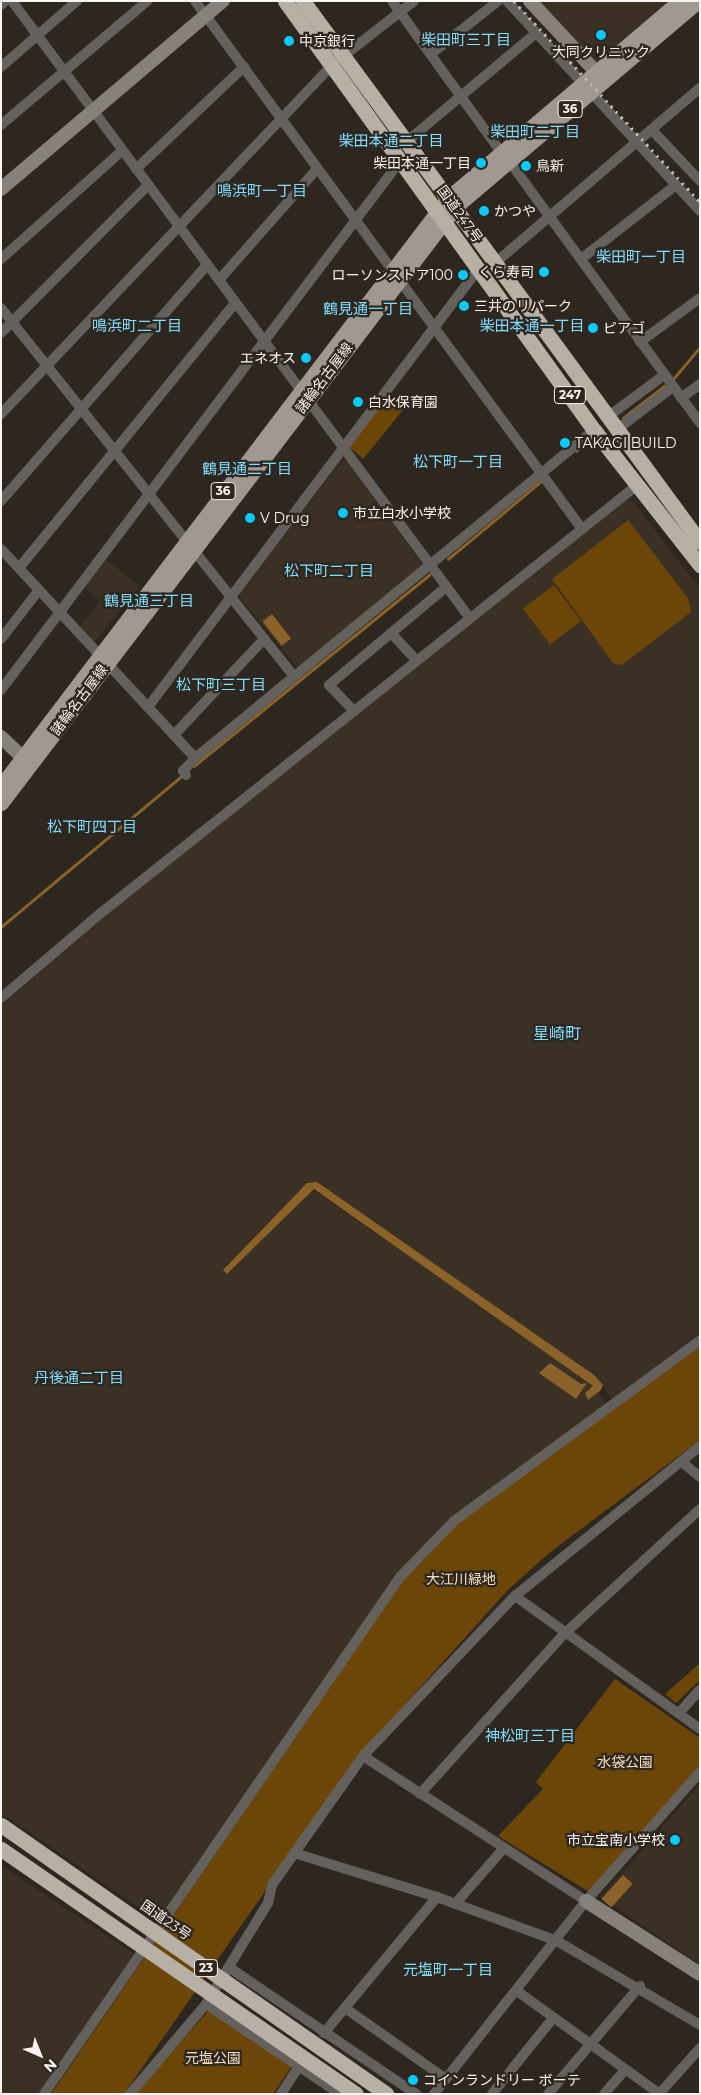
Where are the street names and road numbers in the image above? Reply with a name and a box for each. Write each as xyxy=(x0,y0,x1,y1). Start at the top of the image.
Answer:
road number: 36 xyxy=(558,100,582,118)
street label: 国道247号 xyxy=(434,182,486,246)
street label: 諸輪名古屋線 xyxy=(292,339,356,417)
road number: 247 xyxy=(554,386,586,404)
road number: 36 xyxy=(210,482,236,501)
street label: 諸輪名古屋線 xyxy=(47,661,111,739)
street label: 国道23号 xyxy=(137,1897,195,1943)
road number: 23 xyxy=(194,1959,218,1978)

